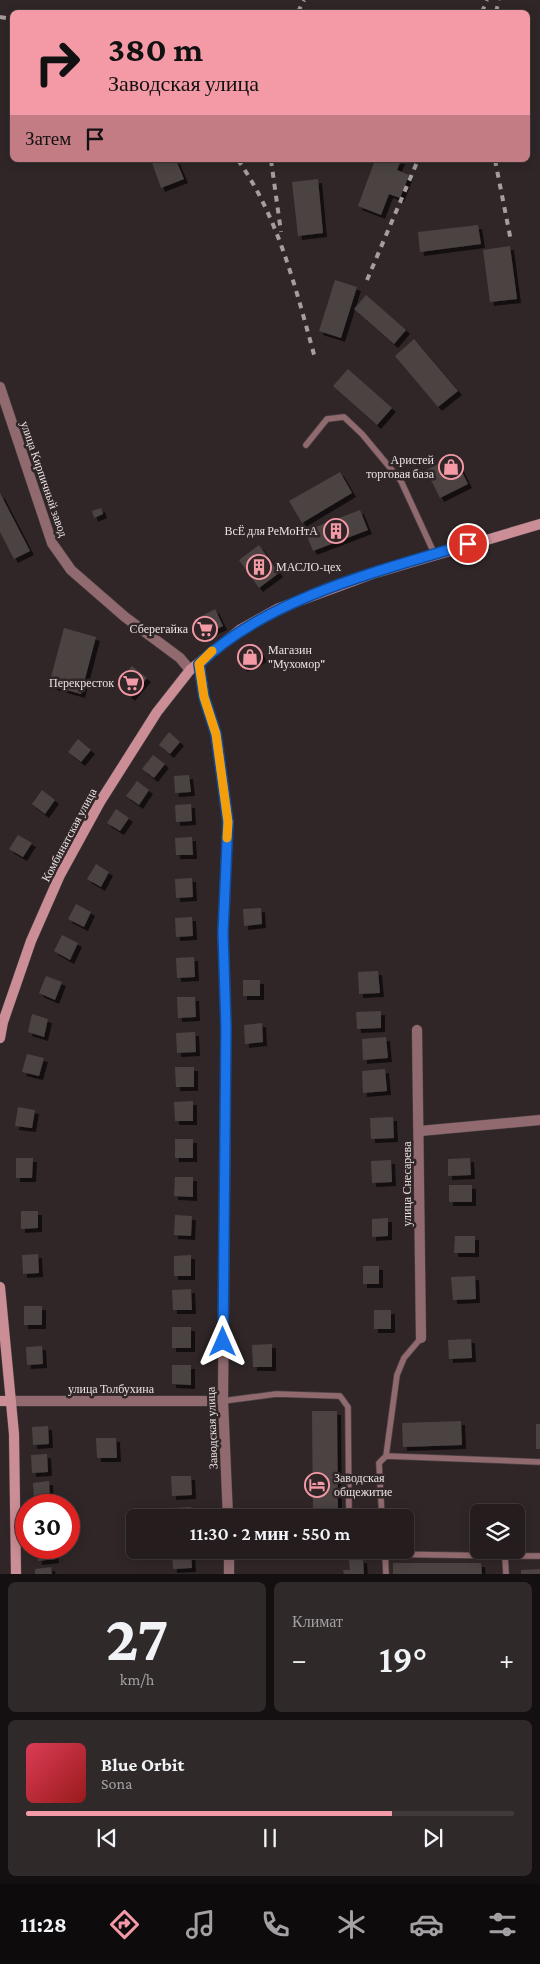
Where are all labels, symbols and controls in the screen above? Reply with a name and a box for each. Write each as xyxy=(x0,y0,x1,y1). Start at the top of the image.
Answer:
icon: right xyxy=(25,30,90,95)
text: 380 m xyxy=(108,30,203,69)
text: Заводская улица xyxy=(108,71,259,96)
icon: arrive xyxy=(81,125,109,153)
text: Затем xyxy=(25,128,71,149)
street label: улица Кирпичный завод xyxy=(18,419,70,539)
place label: Аристей торговая база xyxy=(366,453,435,481)
shop icon: Аристей торговая база xyxy=(438,454,464,480)
building icon: ВсЁ для РеМоНтА xyxy=(323,518,349,544)
pin xyxy=(447,523,489,565)
place label: ВсЁ для РеМоНтА xyxy=(224,524,318,538)
icon: arrive xyxy=(454,530,482,558)
building icon: МАСЛО-цех xyxy=(246,554,272,580)
place label: МАСЛО-цех xyxy=(276,560,341,574)
supermarket icon: Сберегайка xyxy=(192,616,218,642)
place label: Сберегайка xyxy=(130,622,189,636)
place label: Магазин "Мухомор" xyxy=(268,643,325,671)
shop icon: Магазин "Мухомор" xyxy=(237,644,263,670)
supermarket icon: Перекресток xyxy=(118,670,144,696)
place label: Перекресток xyxy=(49,676,114,690)
street label: Комбинатская улица xyxy=(38,785,100,884)
street label: улица Снесарева xyxy=(400,1141,414,1226)
position arrow xyxy=(196,1315,248,1367)
street label: улица Толбухина xyxy=(68,1382,155,1396)
street label: Заводская улица xyxy=(204,1386,220,1469)
place label: Заводская общежитие xyxy=(334,1471,392,1499)
hotel icon: Заводская общежитие xyxy=(304,1472,330,1498)
speed limit sign: 30 xyxy=(15,1494,80,1559)
map controls xyxy=(470,1504,525,1559)
button: layers xyxy=(470,1504,525,1559)
text: 11:30 · 2 мин · 550 m xyxy=(190,1523,350,1544)
text: 27 xyxy=(105,1602,169,1674)
text: Климат xyxy=(292,1613,343,1630)
text: 19° xyxy=(379,1638,427,1680)
text: − xyxy=(292,1644,307,1675)
text: + xyxy=(499,1644,514,1675)
text: km/h xyxy=(120,1671,154,1688)
text: Blue Orbit xyxy=(101,1754,184,1775)
text: Sona xyxy=(101,1775,132,1792)
icon: previous xyxy=(93,1824,121,1852)
icon: pause xyxy=(256,1824,284,1852)
icon: next xyxy=(419,1824,447,1852)
icon: directions xyxy=(107,1907,142,1942)
icon: music xyxy=(183,1907,218,1942)
icon: phone xyxy=(258,1907,293,1942)
icon: climate xyxy=(334,1907,369,1942)
icon: car xyxy=(409,1907,444,1942)
icon: filters xyxy=(485,1907,520,1942)
text: 11:28 xyxy=(20,1912,67,1937)

